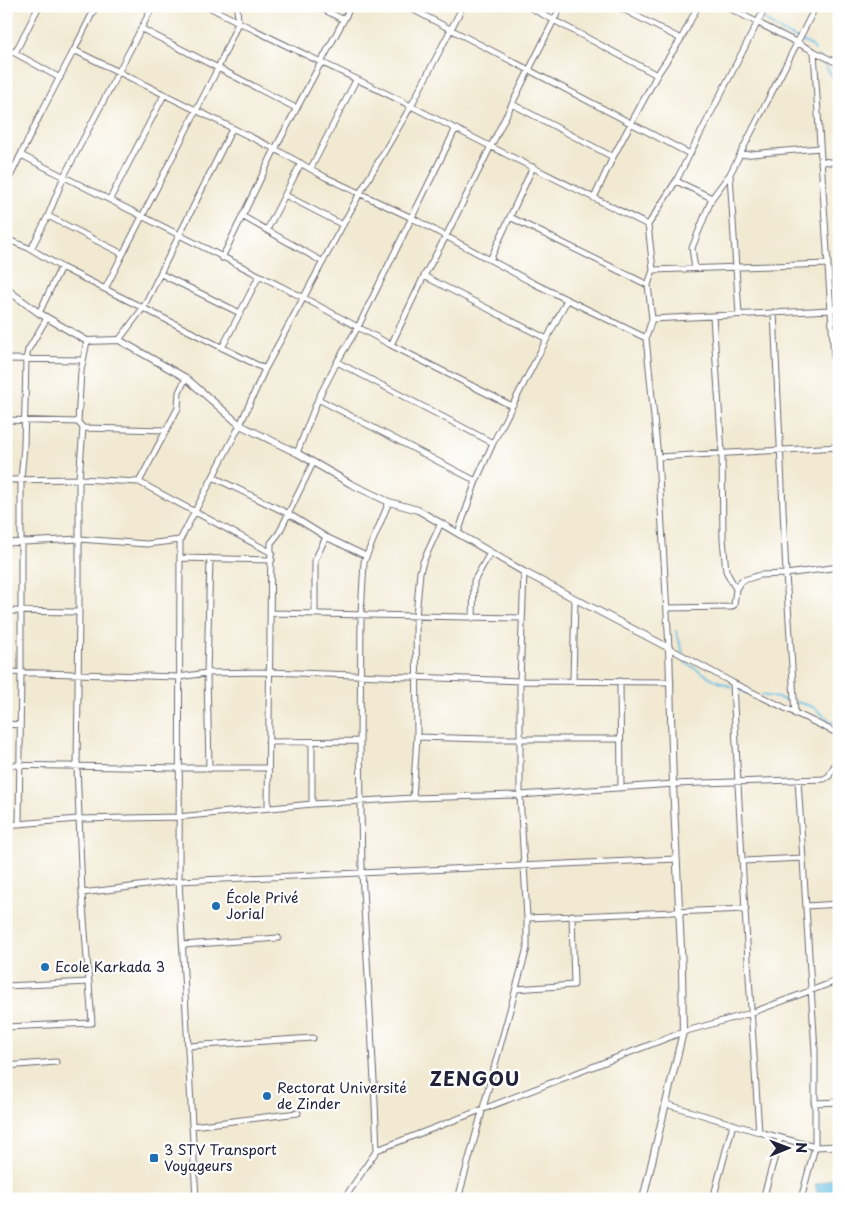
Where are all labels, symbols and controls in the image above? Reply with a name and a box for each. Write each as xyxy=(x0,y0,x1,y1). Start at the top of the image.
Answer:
place label: École Privé Jorial xyxy=(226,887,298,924)
marker: École Privé Jorial xyxy=(210,900,222,912)
place label: Ecole Karkada 3 xyxy=(55,956,165,977)
marker: Ecole Karkada 3 xyxy=(39,961,51,973)
district label: ZENGOU xyxy=(430,1064,520,1092)
place label: Rectorat Université de Zinder xyxy=(277,1077,407,1114)
marker: Rectorat Université de Zinder xyxy=(261,1090,273,1102)
north arrow xyxy=(762,1122,812,1172)
place label: 3 STV Transport Voyageurs xyxy=(164,1139,277,1176)
text: N xyxy=(791,1142,812,1153)
marker: 3 STV Transport Voyageurs xyxy=(148,1152,160,1164)

